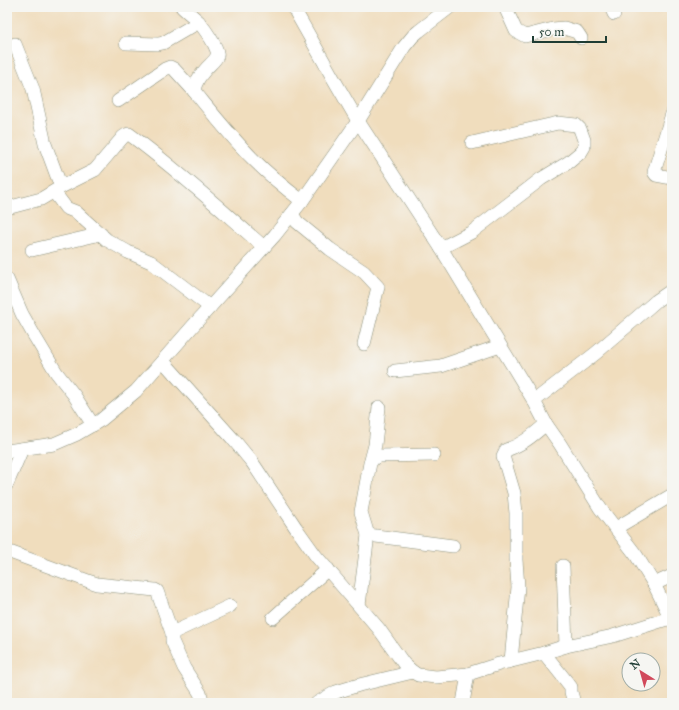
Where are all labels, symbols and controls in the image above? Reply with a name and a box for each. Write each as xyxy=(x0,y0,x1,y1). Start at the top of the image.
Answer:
scale bar xyxy=(533,18,606,44)
text: 50 m xyxy=(539,25,564,39)
north arrow xyxy=(621,652,661,692)
text: N xyxy=(628,656,643,672)

